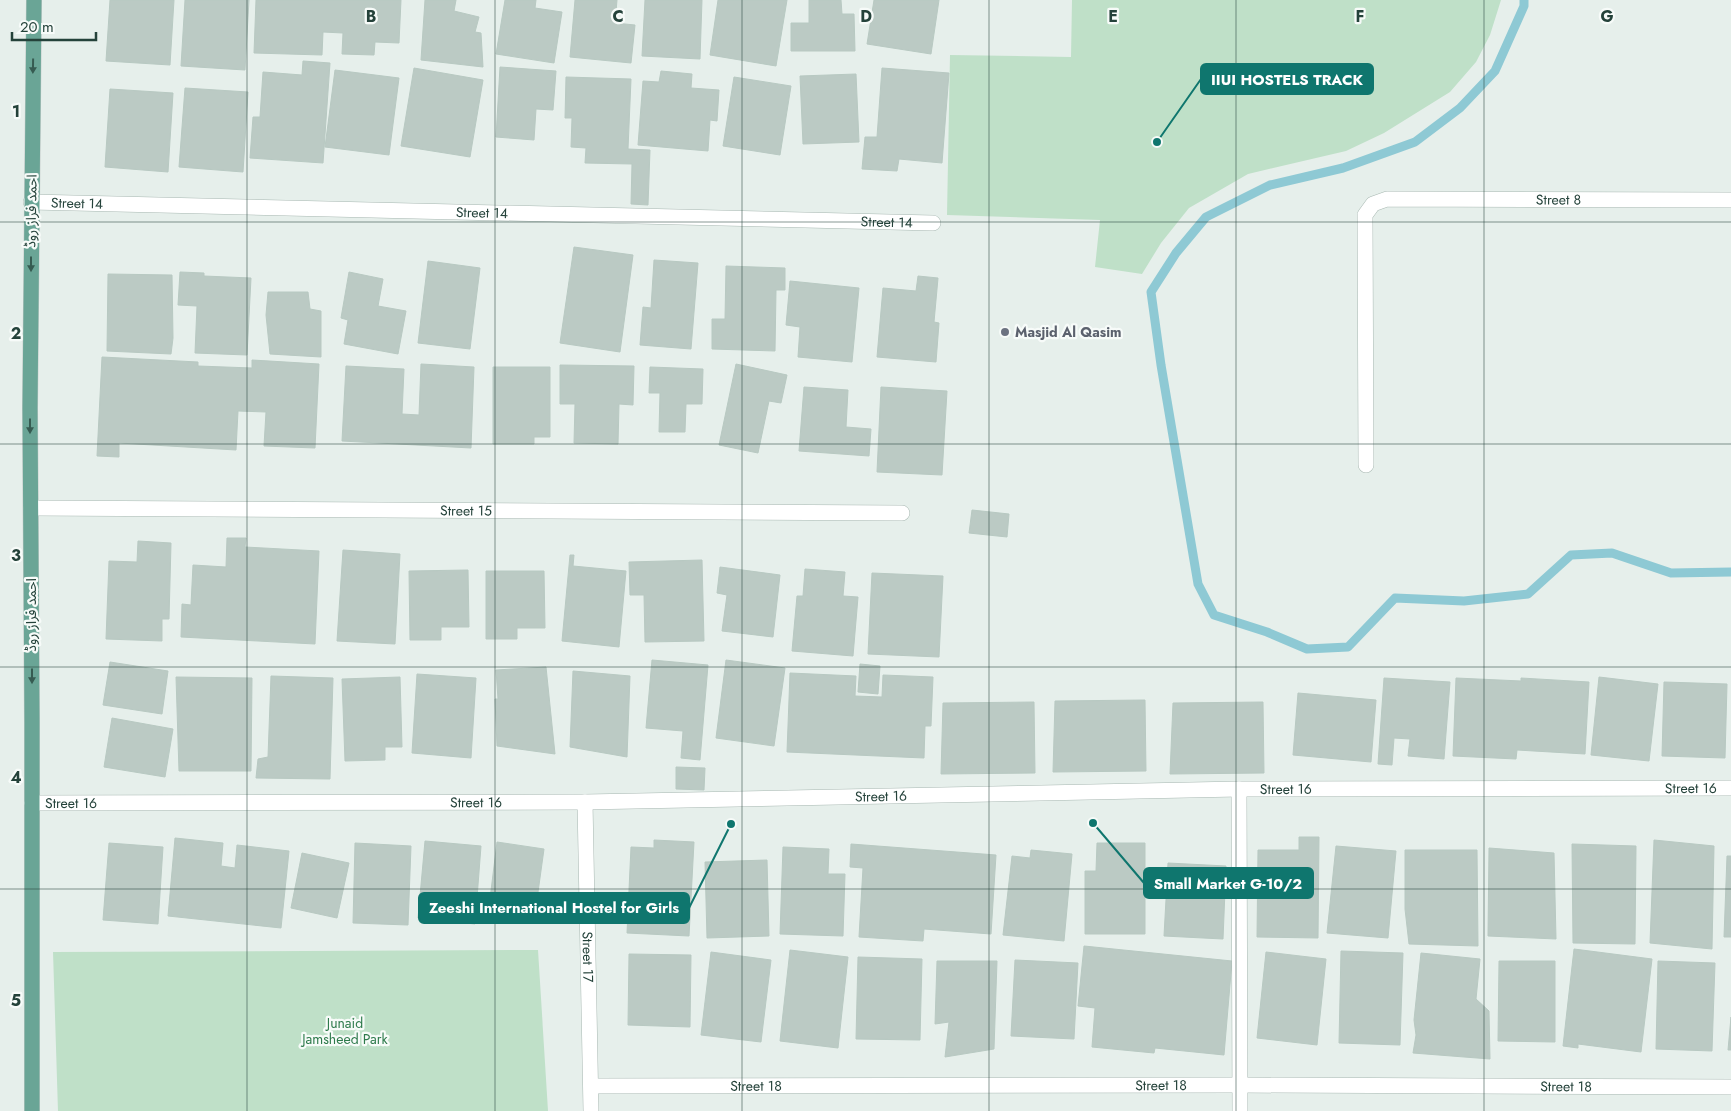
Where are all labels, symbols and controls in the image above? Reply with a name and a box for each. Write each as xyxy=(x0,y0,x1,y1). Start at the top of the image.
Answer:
text: B xyxy=(366,5,376,28)
text: C xyxy=(612,5,624,28)
text: D xyxy=(860,5,872,28)
text: E xyxy=(1108,5,1118,28)
text: F xyxy=(1356,5,1364,28)
text: G xyxy=(1600,5,1614,28)
scale bar xyxy=(12,10,96,42)
text: 20 m xyxy=(20,16,54,38)
one-way arrow xyxy=(29,58,37,74)
callout: IIUI HOSTELS TRACK xyxy=(1201,64,1373,94)
text: IIUI HOSTELS TRACK xyxy=(1211,69,1363,91)
text: 1 xyxy=(12,100,20,123)
street label: احمد فراز روڈ xyxy=(20,174,42,248)
street label: Street 8 xyxy=(1536,189,1581,210)
street label: Street 14 xyxy=(51,192,103,214)
street label: Street 14 xyxy=(456,202,508,223)
street label: Street 14 xyxy=(860,211,913,233)
one-way arrow xyxy=(27,256,35,272)
text: 2 xyxy=(11,322,21,345)
place label: Masjid Al Qasim xyxy=(1015,322,1122,342)
marker: Masjid Al Qasim xyxy=(999,326,1011,338)
one-way arrow xyxy=(26,418,34,434)
street label: Street 15 xyxy=(440,500,492,521)
text: 3 xyxy=(11,544,21,567)
street label: احمد فراز روڈ xyxy=(21,578,41,652)
one-way arrow xyxy=(28,668,36,684)
text: 4 xyxy=(10,766,22,789)
street label: Street 16 xyxy=(1665,778,1717,798)
street label: Street 16 xyxy=(1260,779,1312,799)
street label: Street 16 xyxy=(855,786,907,807)
street label: Street 16 xyxy=(450,792,502,812)
street label: Street 16 xyxy=(45,793,97,813)
callout: Small Market G-10/2 xyxy=(1144,868,1313,898)
text: Small Market G-10/2 xyxy=(1154,873,1302,895)
callout: Zeeshi International Hostel for Girls xyxy=(419,893,689,923)
text: Zeeshi International Hostel for Girls xyxy=(429,897,679,919)
street label: Street 17 xyxy=(578,931,599,983)
text: 5 xyxy=(11,989,21,1012)
park label: Junaid Jamsheed Park xyxy=(300,1013,389,1049)
street label: Street 18 xyxy=(1135,1075,1187,1095)
street label: Street 18 xyxy=(730,1076,782,1096)
street label: Street 18 xyxy=(1540,1076,1592,1096)

